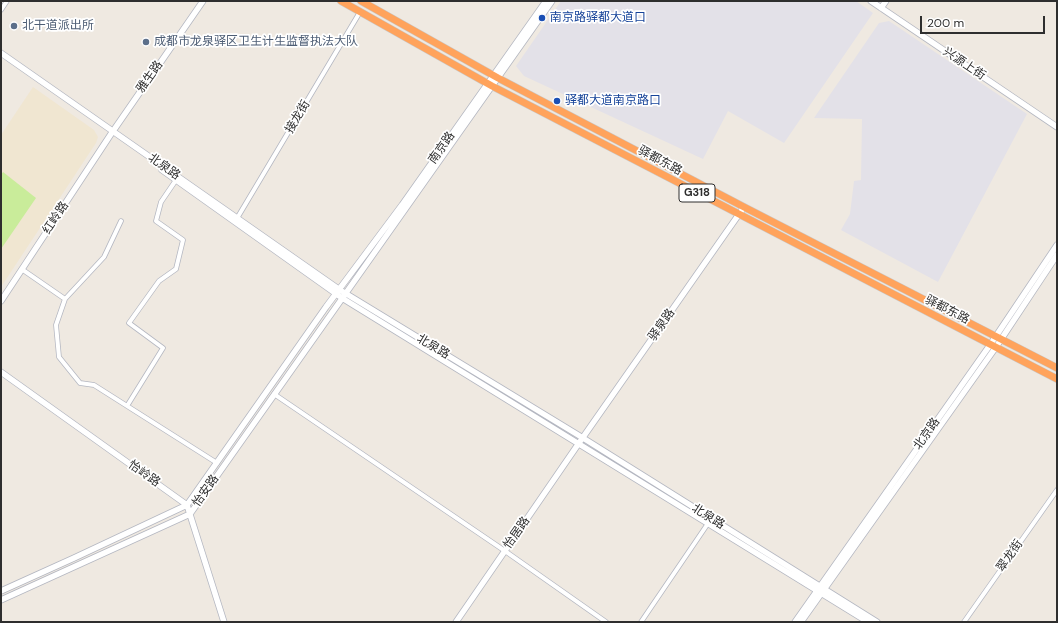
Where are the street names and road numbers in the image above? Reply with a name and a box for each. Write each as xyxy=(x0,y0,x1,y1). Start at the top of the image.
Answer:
street label: 兴源上街 xyxy=(940,45,988,83)
street label: 雅生路 xyxy=(134,58,166,96)
street label: 接龙街 xyxy=(283,98,313,136)
street label: 南京路 xyxy=(426,129,458,167)
street label: 驿都东路 xyxy=(635,143,685,179)
street label: 北泉路 xyxy=(145,151,183,183)
road number: G318 xyxy=(679,184,715,202)
street label: 红岭路 xyxy=(40,199,72,237)
street label: 驿都东路 xyxy=(922,293,972,327)
street label: 驿泉路 xyxy=(646,306,678,344)
street label: 北泉路 xyxy=(414,332,452,362)
street label: 北京路 xyxy=(911,415,943,453)
street label: 怡岭路 xyxy=(125,458,163,490)
street label: 怡安路 xyxy=(190,472,222,510)
street label: 北泉路 xyxy=(689,501,727,533)
street label: 怡居路 xyxy=(501,514,533,552)
street label: 翠龙街 xyxy=(994,537,1026,575)

